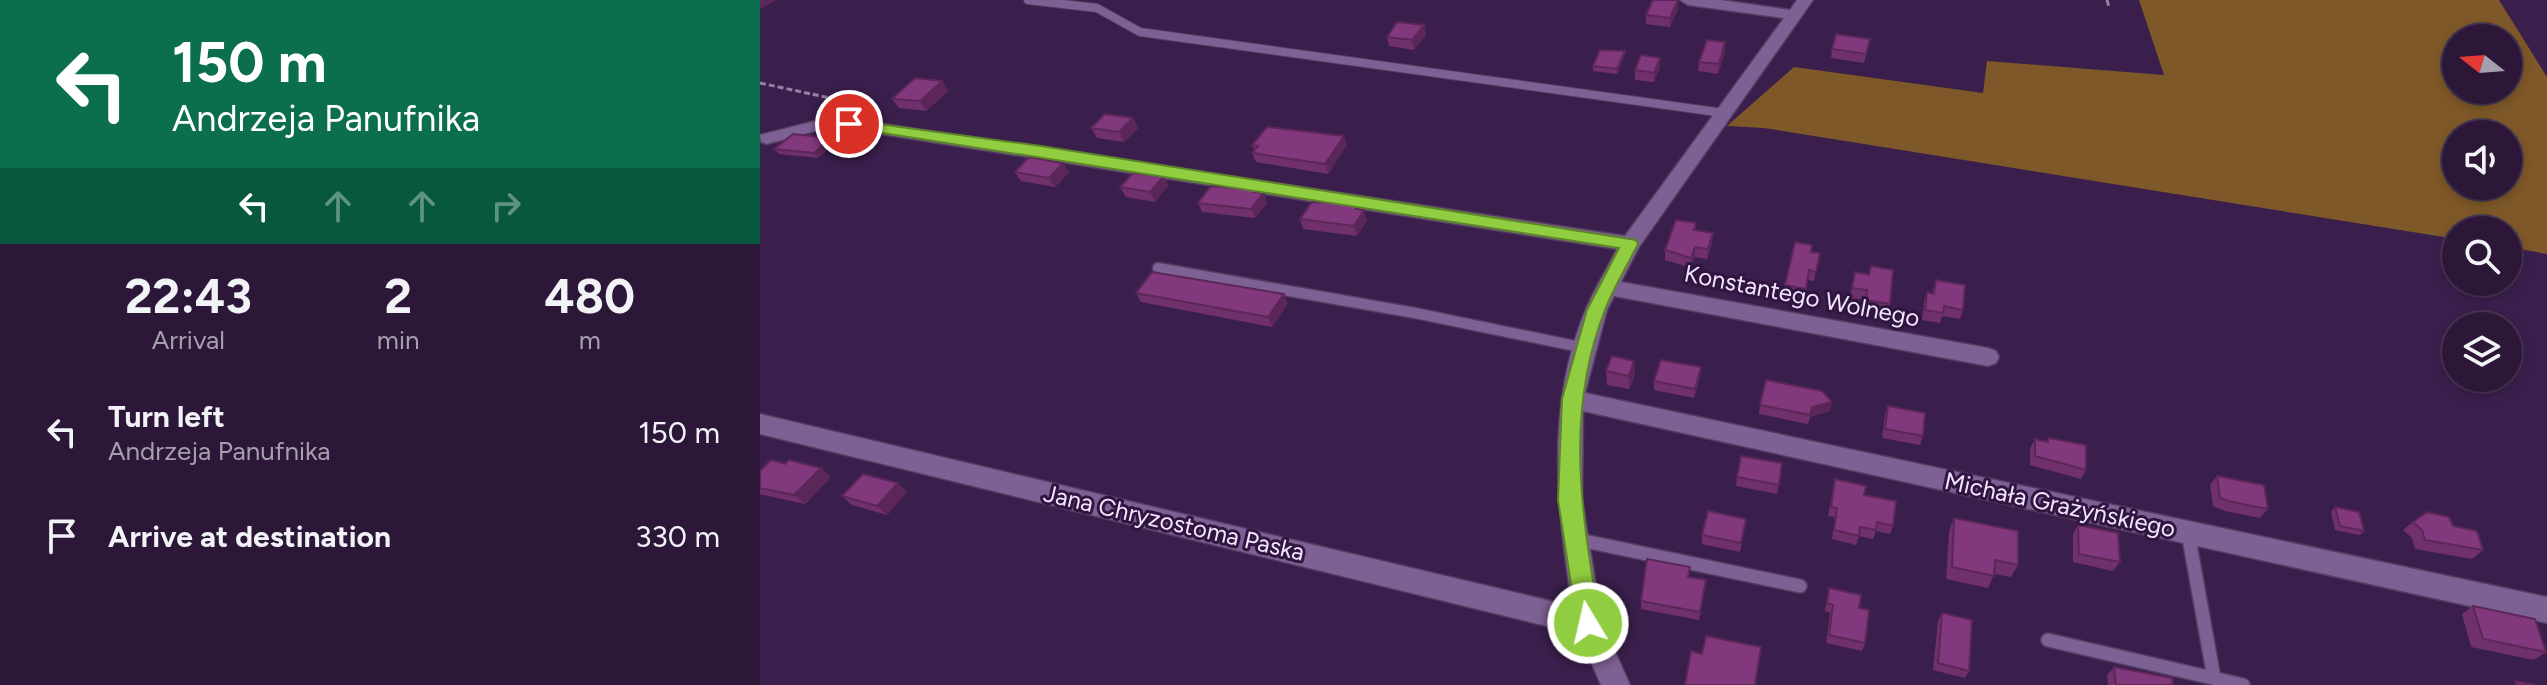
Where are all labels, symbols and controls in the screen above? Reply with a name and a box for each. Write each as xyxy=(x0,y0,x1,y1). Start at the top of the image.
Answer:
north arrow xyxy=(2442,24,2522,104)
map controls xyxy=(2442,24,2522,392)
text: 150 m xyxy=(172,29,327,96)
icon: left xyxy=(40,32,144,136)
pin xyxy=(815,90,883,158)
text: Andrzeja Panufnika xyxy=(172,97,480,140)
icon: arrive xyxy=(827,102,871,146)
button: sound xyxy=(2442,120,2522,200)
icon: left xyxy=(232,184,276,228)
icon: ahead xyxy=(316,184,360,228)
icon: ahead xyxy=(400,184,444,228)
icon: right xyxy=(484,184,528,228)
button: search xyxy=(2442,216,2522,296)
street label: Konstantego Wolnego xyxy=(1682,258,1922,333)
text: 22:43 xyxy=(125,267,252,325)
text: 2 xyxy=(384,267,412,325)
text: 480 xyxy=(544,267,635,325)
button: layers xyxy=(2442,312,2522,392)
text: Arrival xyxy=(152,324,225,356)
text: min xyxy=(377,324,419,356)
text: m xyxy=(579,324,601,356)
text: Turn left xyxy=(108,398,225,435)
icon: left xyxy=(40,410,84,454)
text: 150 m xyxy=(638,414,720,451)
text: Andrzeja Panufnika xyxy=(108,435,331,467)
street label: Michała Grażyńskiego xyxy=(1942,466,2178,543)
street label: Jana Chryzostoma Paska xyxy=(1041,478,1307,567)
icon: arrive xyxy=(40,514,84,558)
text: Arrive at destination xyxy=(108,518,391,555)
text: 330 m xyxy=(635,518,720,555)
position arrow xyxy=(1546,581,1630,665)

